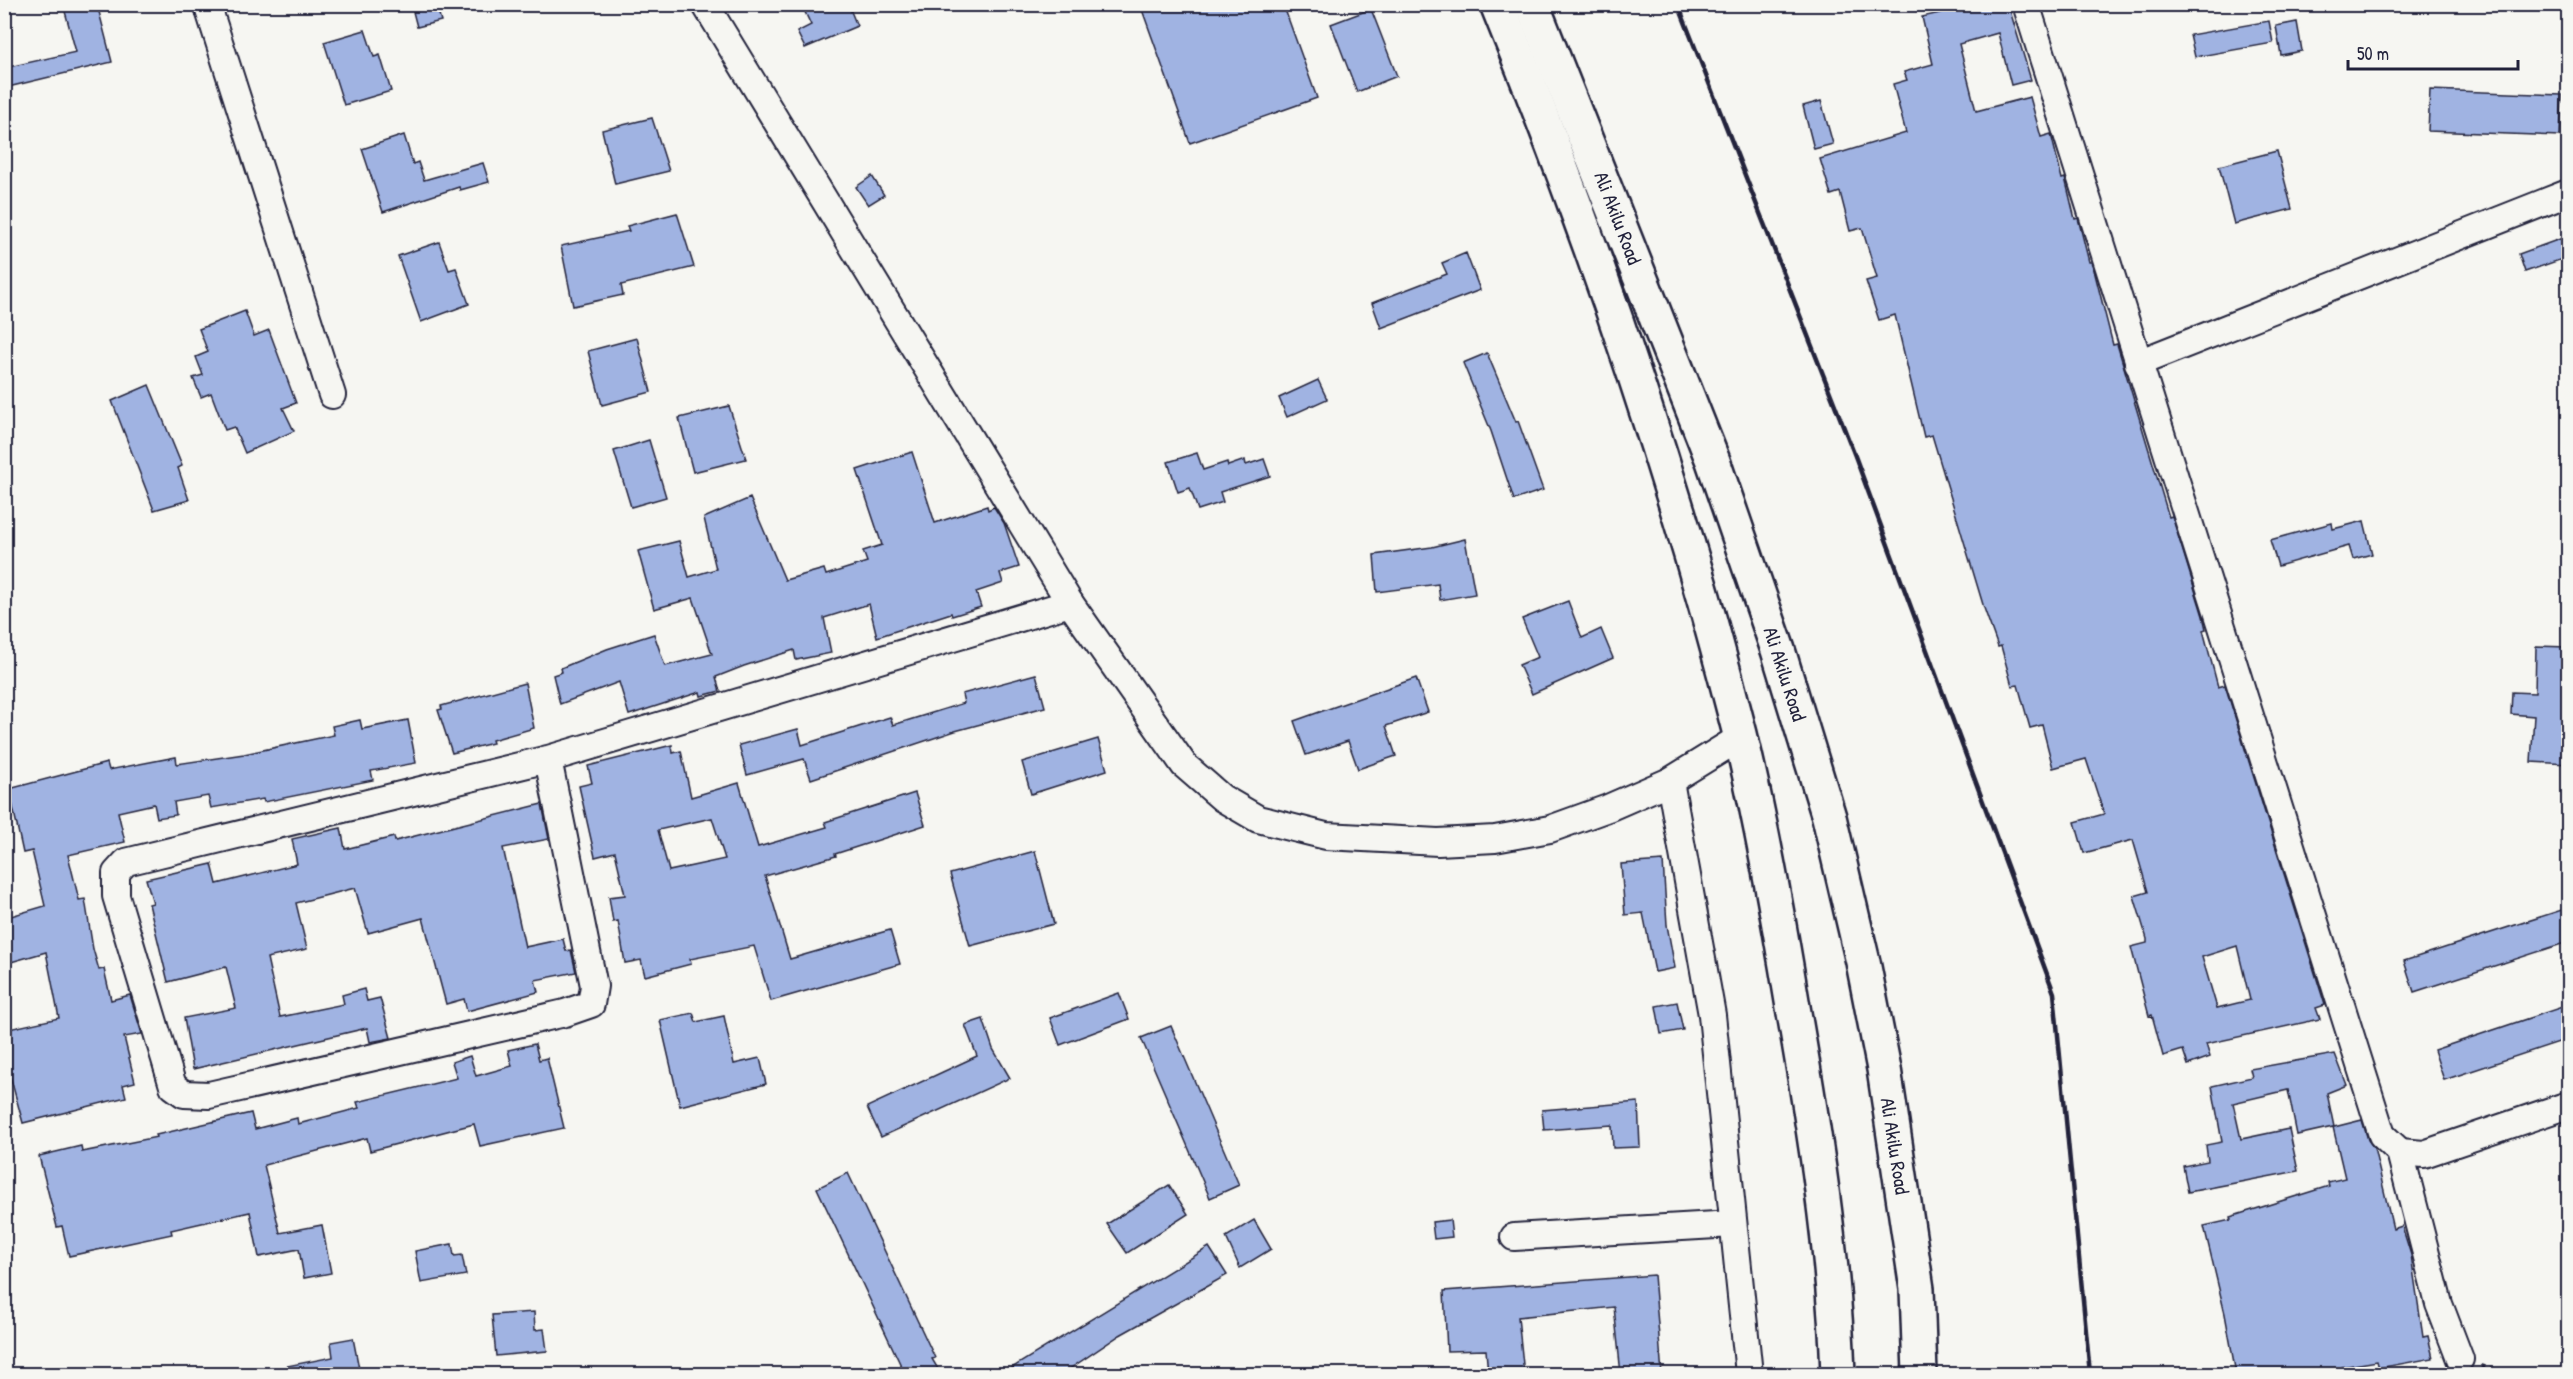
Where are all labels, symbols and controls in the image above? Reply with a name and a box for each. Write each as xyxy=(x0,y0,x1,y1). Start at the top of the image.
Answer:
scale bar xyxy=(2348,33,2518,71)
text: 50 m xyxy=(2357,41,2389,66)
street label: Ali Akilu Road xyxy=(1588,168,1649,268)
street label: Ali Akilu Road xyxy=(1758,623,1813,725)
street label: Ali Akilu Road xyxy=(1875,1096,1916,1196)

